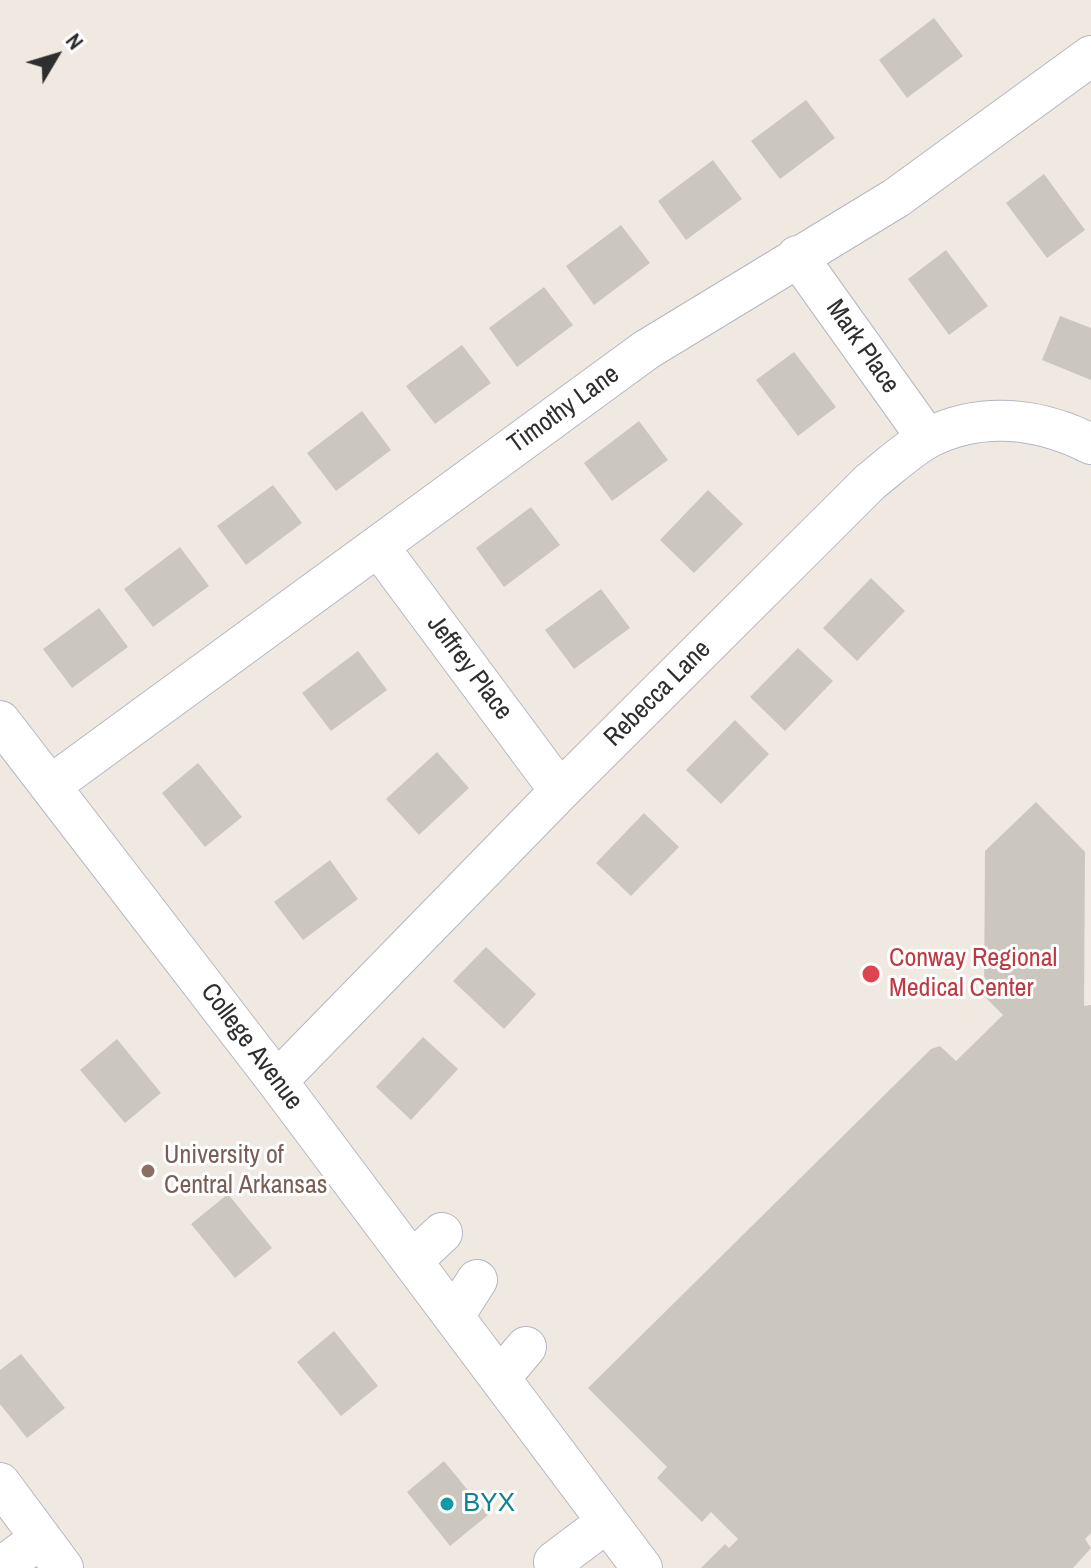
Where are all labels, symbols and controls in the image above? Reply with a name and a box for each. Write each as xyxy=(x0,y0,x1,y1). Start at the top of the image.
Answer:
north arrow xyxy=(16,16,96,96)
text: N xyxy=(59,27,91,56)
street label: Mark Place xyxy=(819,294,905,400)
street label: Timothy Lane xyxy=(502,359,626,461)
street label: Jeffrey Place xyxy=(420,610,518,726)
street label: Rebecca Lane xyxy=(598,634,718,754)
place label: Conway Regional Medical Center xyxy=(889,943,1057,1004)
marker: Conway Regional Medical Center xyxy=(860,963,882,985)
street label: College Avenue xyxy=(193,978,309,1116)
place label: University of Central Arkansas xyxy=(164,1140,328,1202)
marker: University of Central Arkansas xyxy=(139,1162,157,1180)
place label: ΒΥΧ xyxy=(463,1488,515,1520)
marker: ΒΥΧ xyxy=(438,1495,456,1513)

